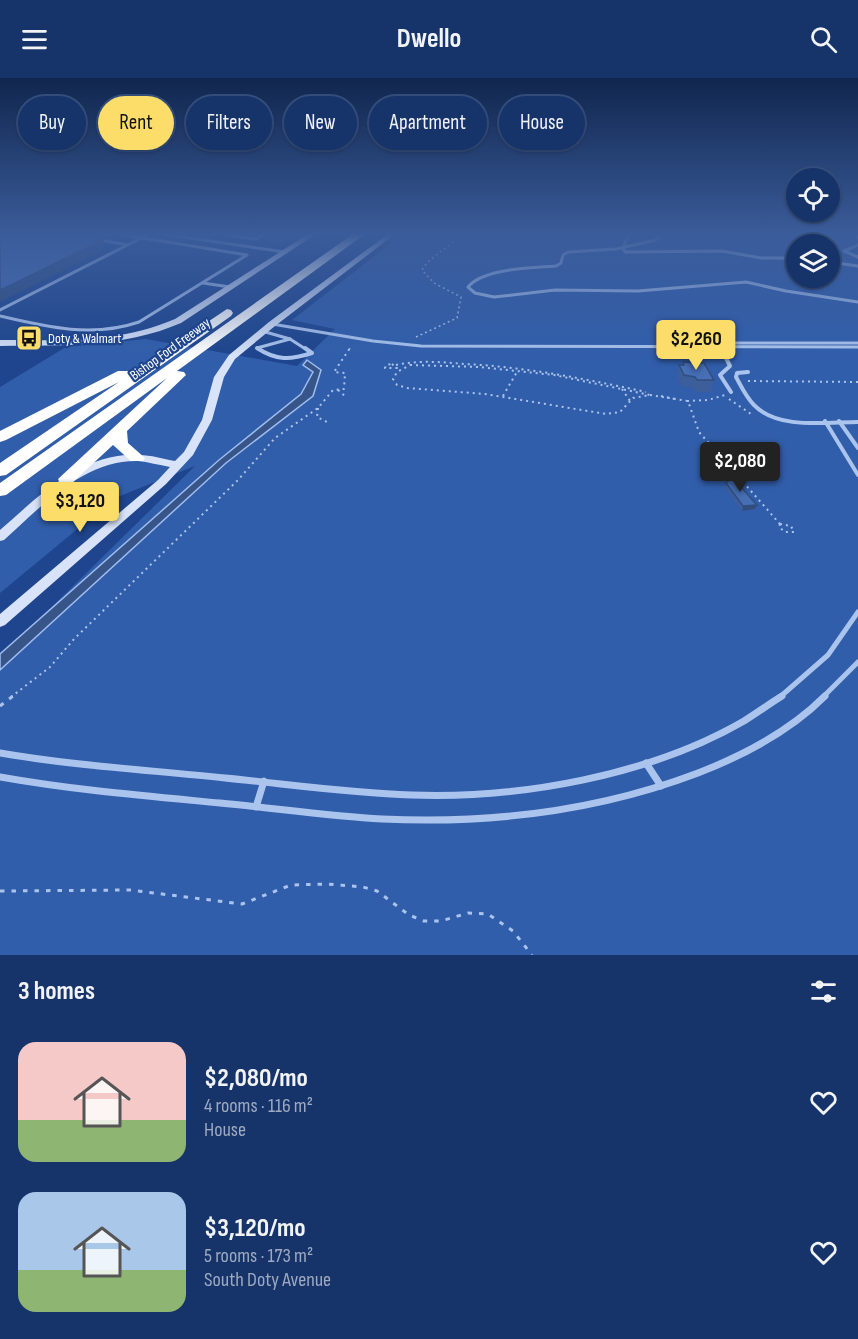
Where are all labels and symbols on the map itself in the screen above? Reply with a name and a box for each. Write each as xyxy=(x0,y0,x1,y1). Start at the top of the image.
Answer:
street label: Bishop Ford Freeway xyxy=(127,314,214,384)
pin: $2,260 xyxy=(647,320,745,371)
bus stop icon: Doty & Walmart xyxy=(14,323,44,353)
place label: Doty & Walmart xyxy=(48,330,122,347)
pin: $2,080 xyxy=(691,442,789,493)
pin: $3,120 xyxy=(31,482,129,533)

